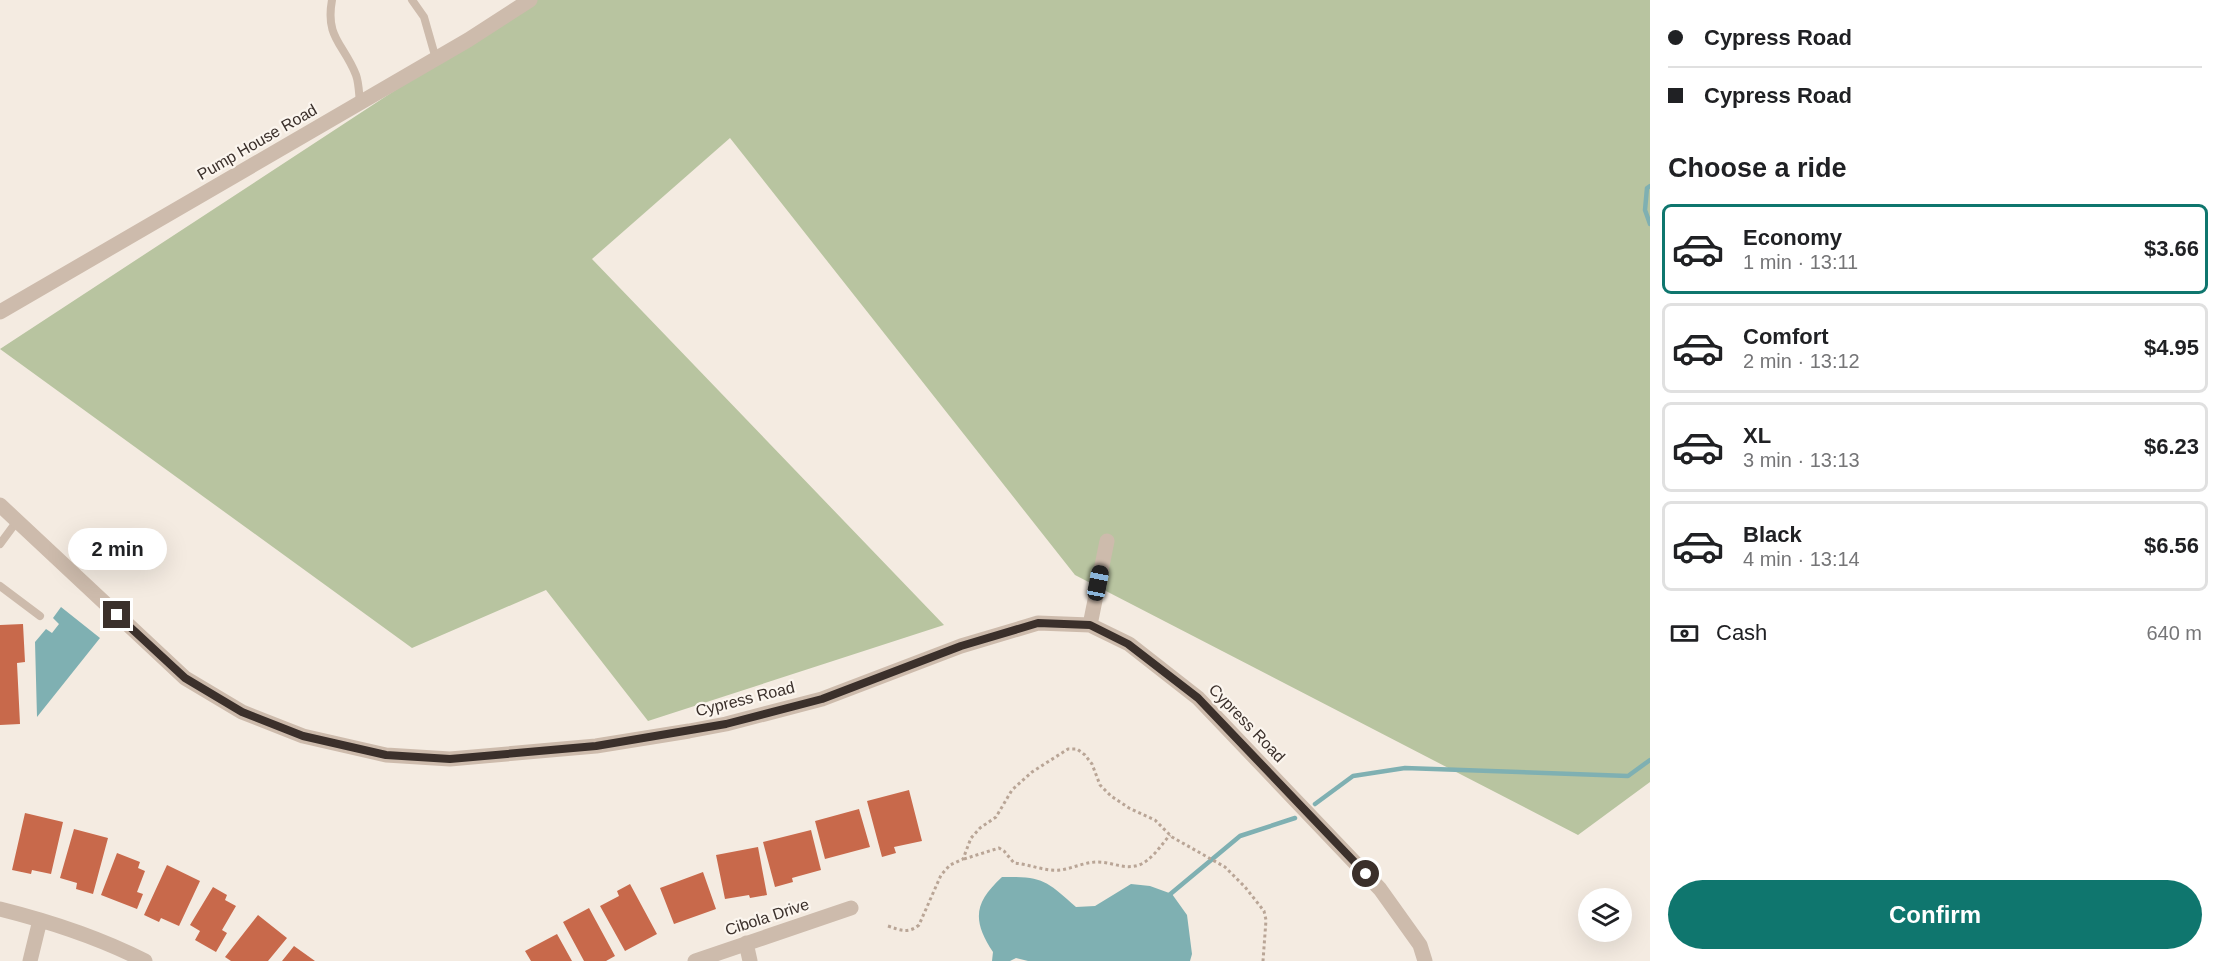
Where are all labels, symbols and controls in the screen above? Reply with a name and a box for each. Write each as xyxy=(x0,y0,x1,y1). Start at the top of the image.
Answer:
text: Cypress Road xyxy=(1704,25,1852,50)
text: Cypress Road xyxy=(1704,83,1852,108)
street label: Pump House Road xyxy=(194,101,320,183)
text: Choose a ride xyxy=(1668,153,1847,183)
icon: car xyxy=(1671,222,1725,276)
text: Economy xyxy=(1743,225,1842,250)
text: $3.66 xyxy=(2144,236,2199,261)
text: 1 min · 13:11 xyxy=(1743,251,1858,273)
icon: car xyxy=(1671,321,1725,375)
text: Comfort xyxy=(1743,324,1829,349)
text: $4.95 xyxy=(2144,335,2199,360)
text: 2 min · 13:12 xyxy=(1743,350,1860,372)
icon: car xyxy=(1671,420,1725,474)
text: XL xyxy=(1743,423,1771,448)
text: $6.23 xyxy=(2144,434,2199,459)
text: 3 min · 13:13 xyxy=(1743,449,1860,471)
icon: car xyxy=(1671,519,1725,573)
text: Black xyxy=(1743,522,1802,547)
callout: 2 min xyxy=(68,528,166,570)
text: $6.56 xyxy=(2144,533,2199,558)
text: 2 min xyxy=(91,538,144,560)
text: 4 min · 13:14 xyxy=(1743,548,1860,570)
car xyxy=(1086,564,1110,602)
route end xyxy=(103,601,130,628)
icon: cash xyxy=(1668,617,1701,650)
text: Cash xyxy=(1716,620,1767,645)
text: 640 m xyxy=(2146,622,2202,644)
street label: Cypress Road xyxy=(694,678,796,720)
street label: Cypress Road xyxy=(1206,681,1288,765)
route start xyxy=(1352,860,1379,887)
button: Confirm xyxy=(1668,880,2202,949)
map controls xyxy=(1578,888,1632,942)
button: layers xyxy=(1578,888,1632,942)
street label: Cibola Drive xyxy=(723,895,811,939)

